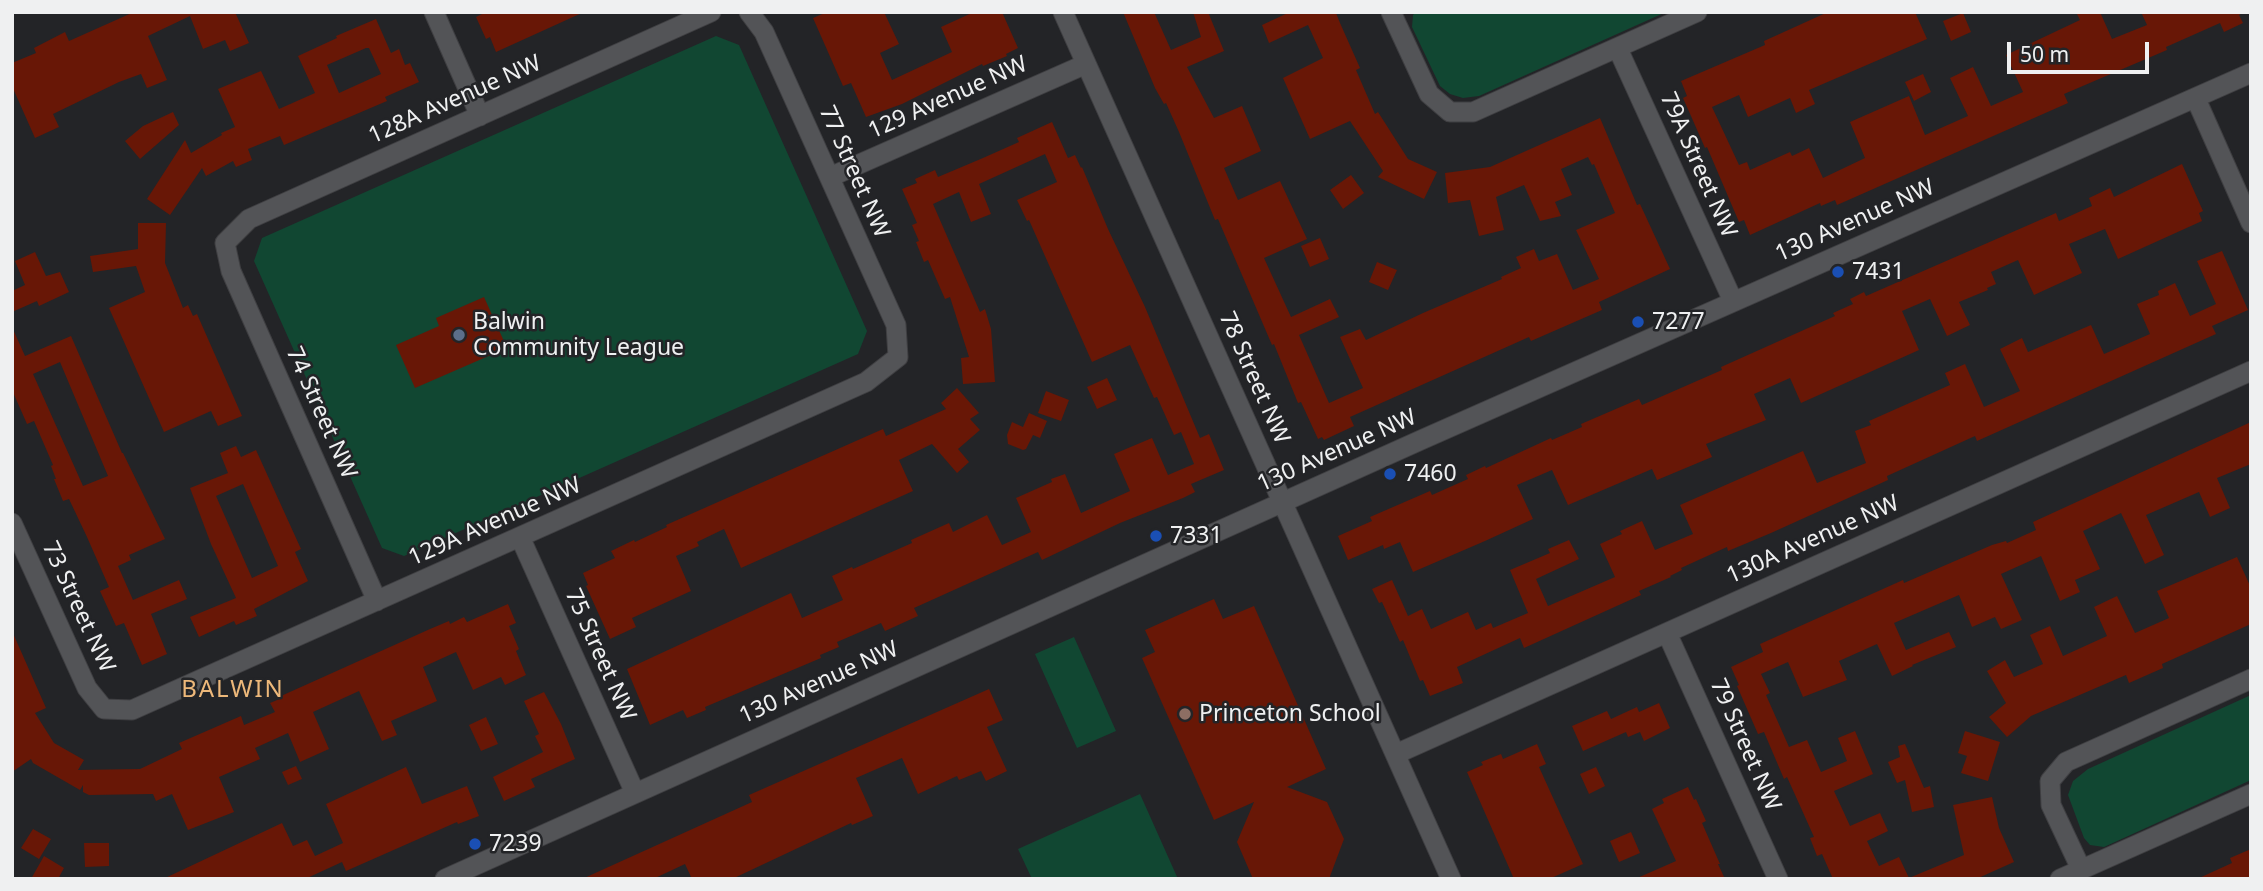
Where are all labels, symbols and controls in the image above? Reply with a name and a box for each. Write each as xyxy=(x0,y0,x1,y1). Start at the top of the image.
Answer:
scale bar xyxy=(2011,28,2153,72)
text: 50 m xyxy=(2020,40,2069,68)
street label: 128A Avenue NW xyxy=(365,50,545,150)
street label: 129 Avenue NW xyxy=(864,51,1032,145)
street label: 79A Street NW xyxy=(1654,88,1742,242)
street label: 77 Street NW xyxy=(813,102,895,242)
street label: 130 Avenue NW xyxy=(1771,174,1939,268)
place label: 7431 xyxy=(1852,258,1905,286)
marker: 7431 xyxy=(1830,264,1846,280)
place label: Balwin Community League xyxy=(473,308,684,362)
street label: 78 Street NW xyxy=(1213,308,1295,448)
place label: 7277 xyxy=(1652,308,1705,336)
marker: 7277 xyxy=(1630,314,1646,330)
marker: Balwin Community League xyxy=(451,327,467,343)
street label: 74 Street NW xyxy=(280,343,362,483)
street label: 130 Avenue NW xyxy=(1253,404,1421,498)
place label: 7460 xyxy=(1404,460,1457,488)
marker: 7460 xyxy=(1382,466,1398,482)
street label: 129A Avenue NW xyxy=(405,472,585,572)
street label: 130A Avenue NW xyxy=(1723,490,1903,590)
place label: 7331 xyxy=(1170,522,1223,550)
marker: 7331 xyxy=(1148,528,1164,544)
street label: 73 Street NW xyxy=(36,537,120,677)
street label: 75 Street NW xyxy=(559,585,641,725)
street label: 130 Avenue NW xyxy=(735,636,903,730)
street label: 79 Street NW xyxy=(1704,675,1786,815)
district label: BALWIN xyxy=(182,676,284,704)
place label: Princeton School xyxy=(1199,700,1381,728)
marker: Princeton School xyxy=(1177,706,1193,722)
place label: 7239 xyxy=(489,830,542,858)
marker: 7239 xyxy=(467,836,483,852)

